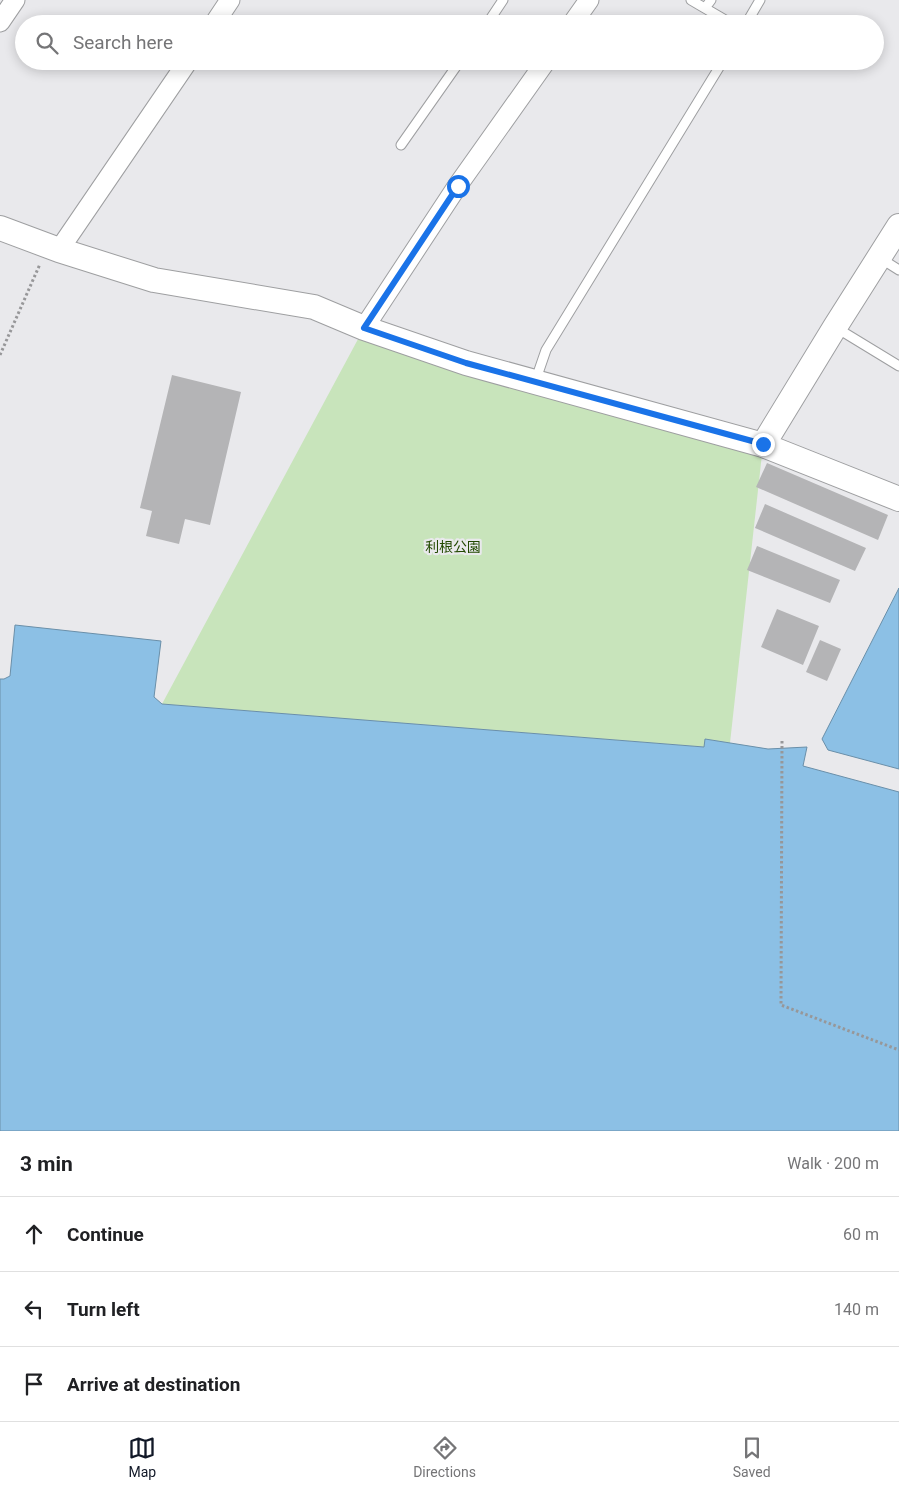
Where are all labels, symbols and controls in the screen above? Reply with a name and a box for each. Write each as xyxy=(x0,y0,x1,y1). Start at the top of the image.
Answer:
search box xyxy=(15,15,884,70)
icon: search xyxy=(33,29,61,57)
text: Search here xyxy=(73,31,173,54)
route start xyxy=(447,175,470,198)
route end xyxy=(752,433,775,456)
park label: 利根公園 xyxy=(425,539,481,555)
text: 3 min xyxy=(20,1152,73,1176)
text: Walk · 200 m xyxy=(787,1154,879,1173)
icon: ahead xyxy=(20,1220,48,1248)
text: Continue xyxy=(67,1223,144,1246)
text: 60 m xyxy=(843,1225,879,1244)
icon: left xyxy=(20,1295,48,1323)
text: Turn left xyxy=(67,1298,140,1321)
text: 140 m xyxy=(834,1300,879,1319)
icon: arrive xyxy=(20,1370,48,1398)
text: Arrive at destination xyxy=(67,1373,240,1396)
tab: Map xyxy=(128,1434,156,1480)
tab: Directions xyxy=(413,1434,476,1480)
tab: Saved xyxy=(733,1434,771,1480)

